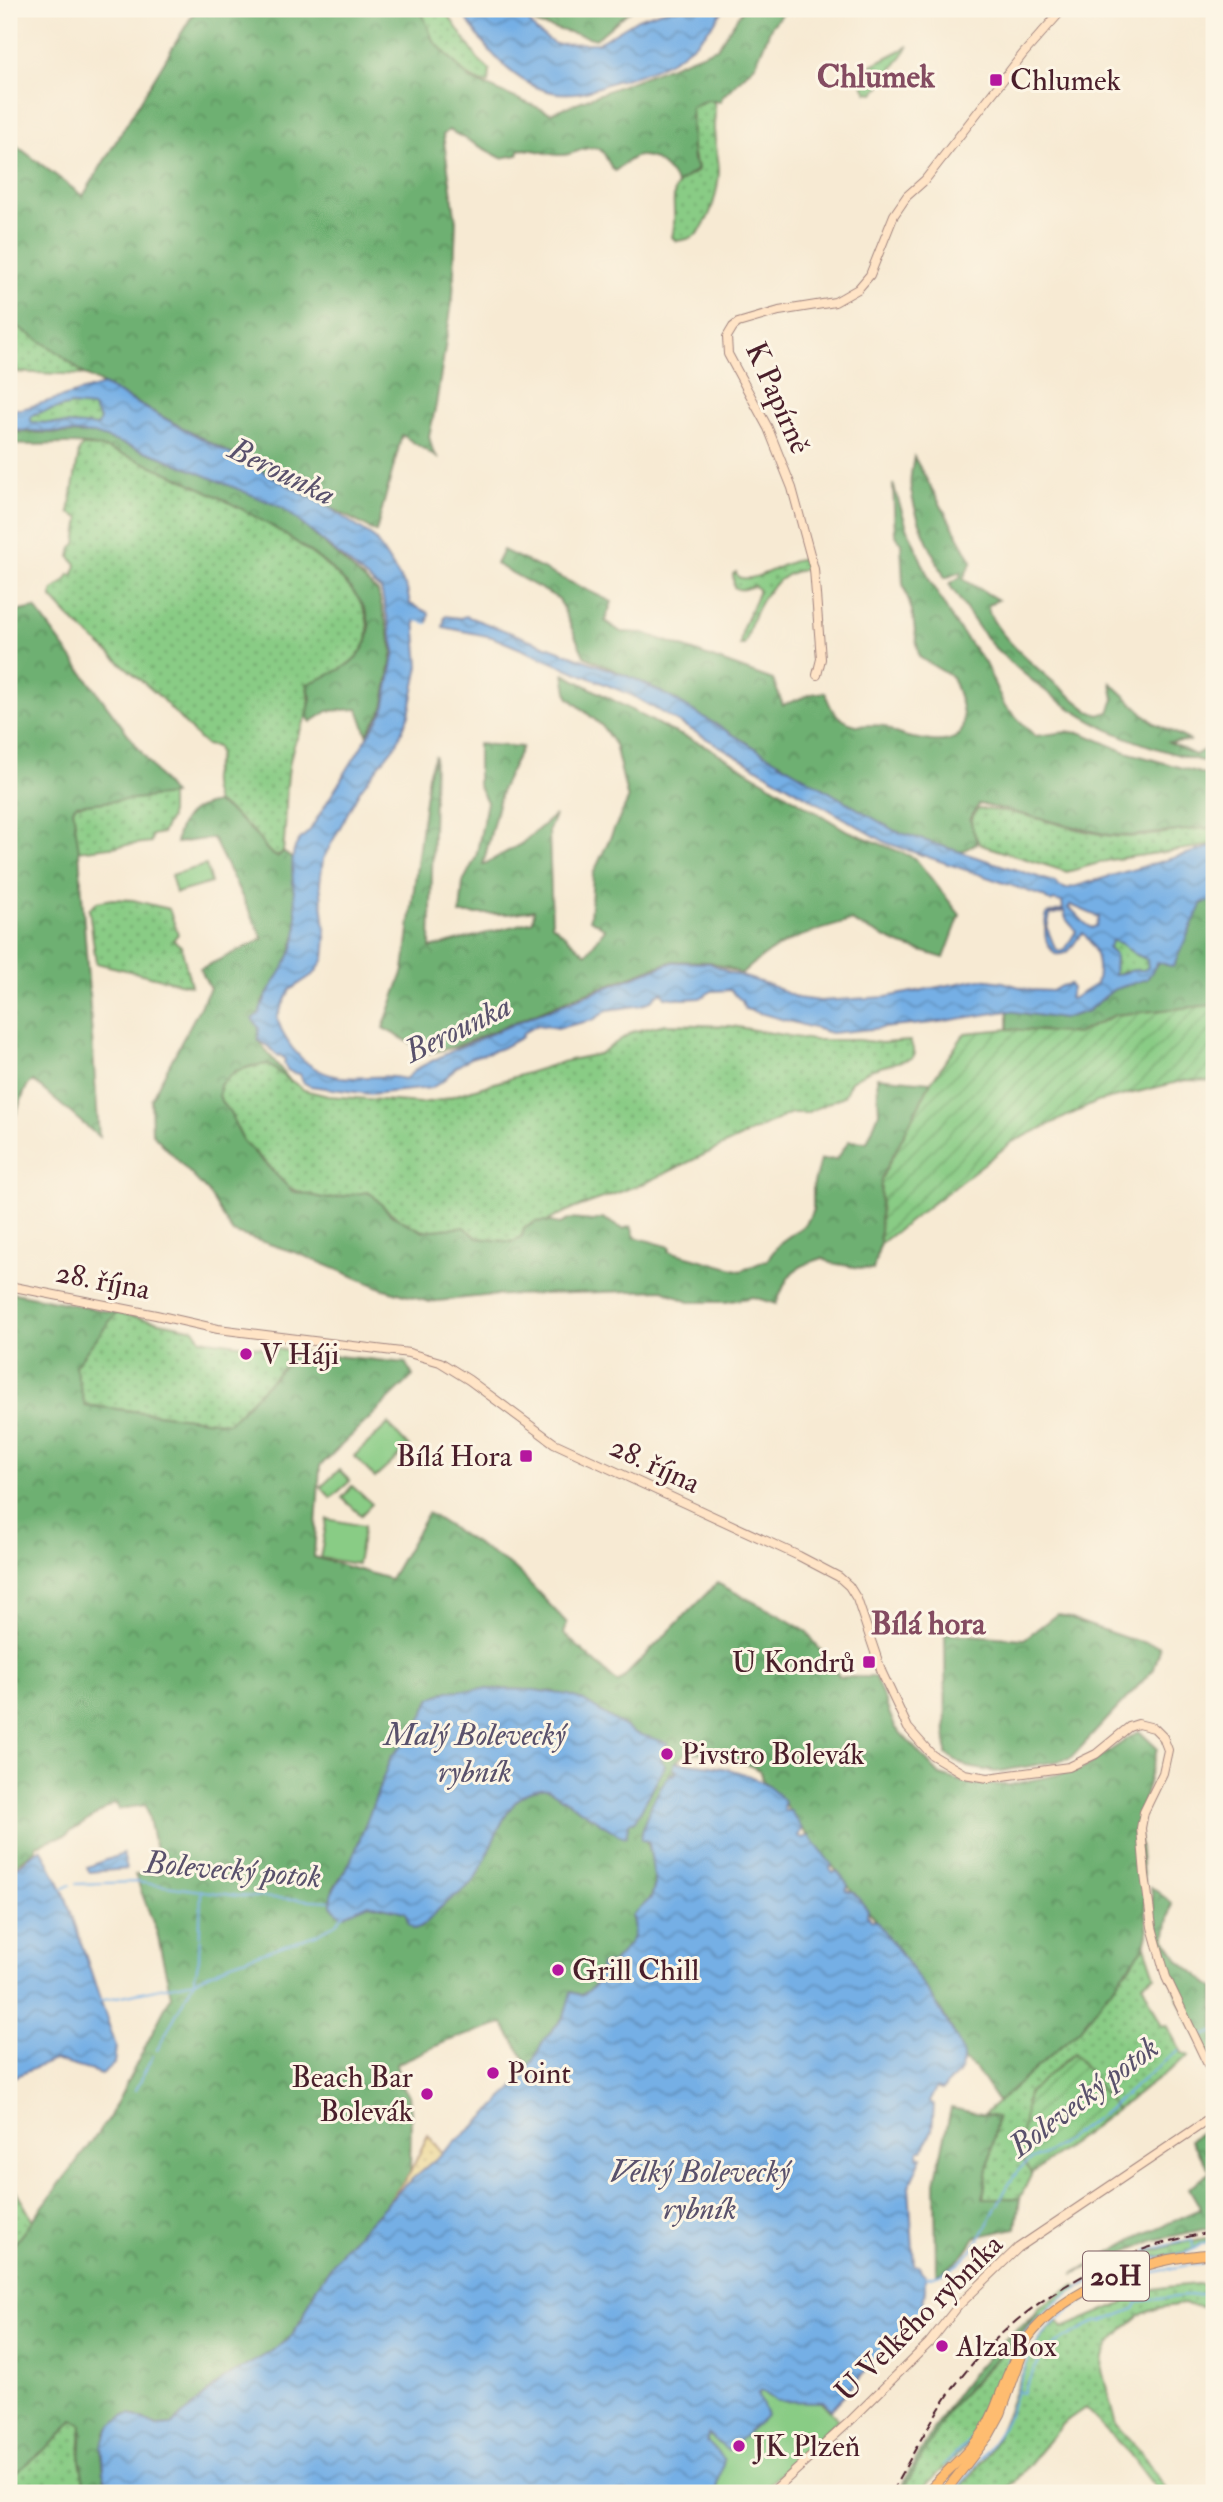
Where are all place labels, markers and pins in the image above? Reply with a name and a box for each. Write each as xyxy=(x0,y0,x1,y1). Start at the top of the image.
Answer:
place label: Chlumek xyxy=(1010,62,1121,99)
marker: Chlumek xyxy=(988,72,1004,88)
place label: V Háji xyxy=(260,1336,339,1373)
marker: V Háji xyxy=(238,1346,254,1362)
place label: Bílá Hora xyxy=(396,1438,513,1475)
marker: Bílá Hora xyxy=(518,1448,534,1464)
place label: U Kondrů xyxy=(732,1644,855,1681)
marker: U Kondrů xyxy=(861,1654,877,1670)
place label: Pivstro Bolevák xyxy=(681,1736,865,1773)
marker: Pivstro Bolevák xyxy=(659,1746,675,1762)
place label: Grill Chill xyxy=(572,1952,699,1989)
marker: Grill Chill xyxy=(550,1962,566,1978)
place label: Point xyxy=(507,2055,571,2092)
place label: Beach Bar Bolevák xyxy=(291,2059,413,2130)
marker: Point xyxy=(485,2065,501,2081)
marker: Beach Bar Bolevák xyxy=(419,2086,435,2102)
place label: AlzaBox xyxy=(955,2328,1057,2365)
marker: AlzaBox xyxy=(934,2338,950,2354)
place label: JK Plzeň xyxy=(752,2428,860,2465)
marker: JK Plzeň xyxy=(731,2438,747,2454)

